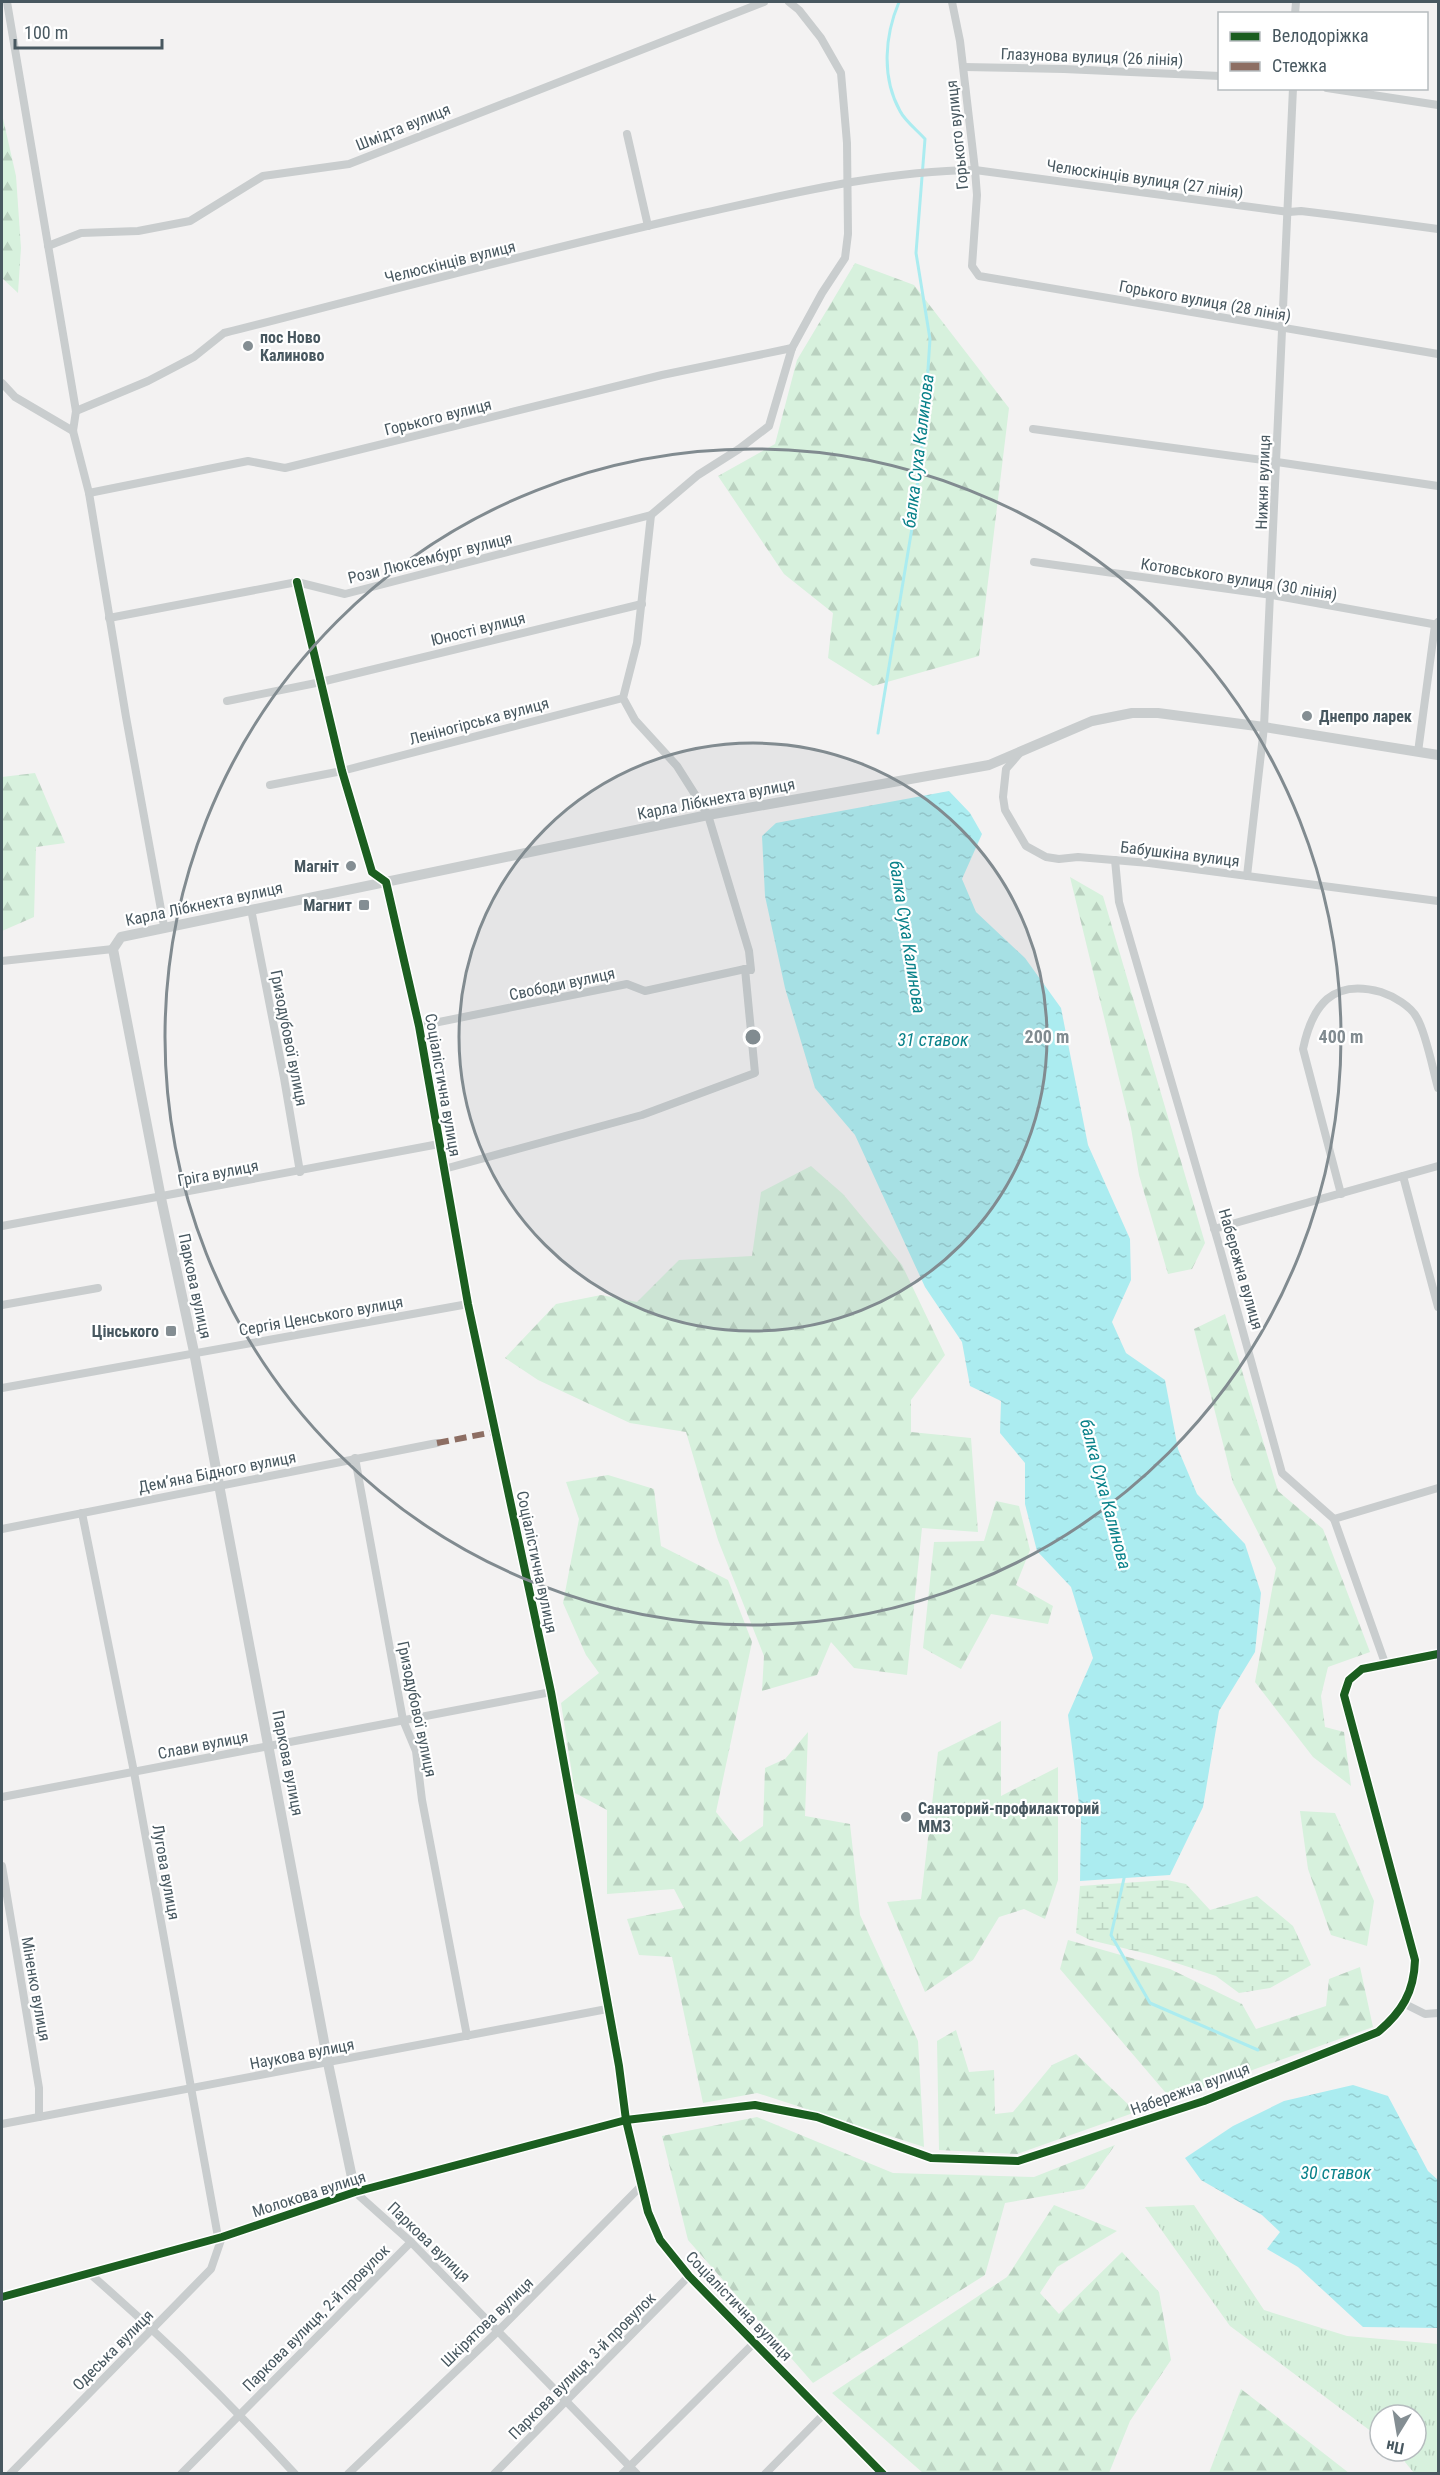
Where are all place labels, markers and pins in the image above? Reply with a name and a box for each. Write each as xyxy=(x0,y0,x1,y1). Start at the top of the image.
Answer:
place label: пос Ново Калиново xyxy=(260,328,324,365)
marker: пос Ново Калиново xyxy=(241,339,255,353)
place label: Днепро ларек xyxy=(1319,707,1412,726)
marker: Днепро ларек xyxy=(1300,709,1314,723)
place label: Магніт xyxy=(294,857,339,876)
marker: Магніт xyxy=(344,859,358,873)
place label: Магнит xyxy=(303,896,352,915)
marker: Магнит xyxy=(357,898,371,912)
centre of rings xyxy=(743,1027,763,1047)
place label: Цінського xyxy=(92,1322,159,1341)
marker: Цінського xyxy=(164,1324,178,1338)
place label: Санаторий-профилакторий ММЗ xyxy=(918,1799,1099,1836)
marker: Санаторий-профилакторий ММЗ xyxy=(899,1810,913,1824)

